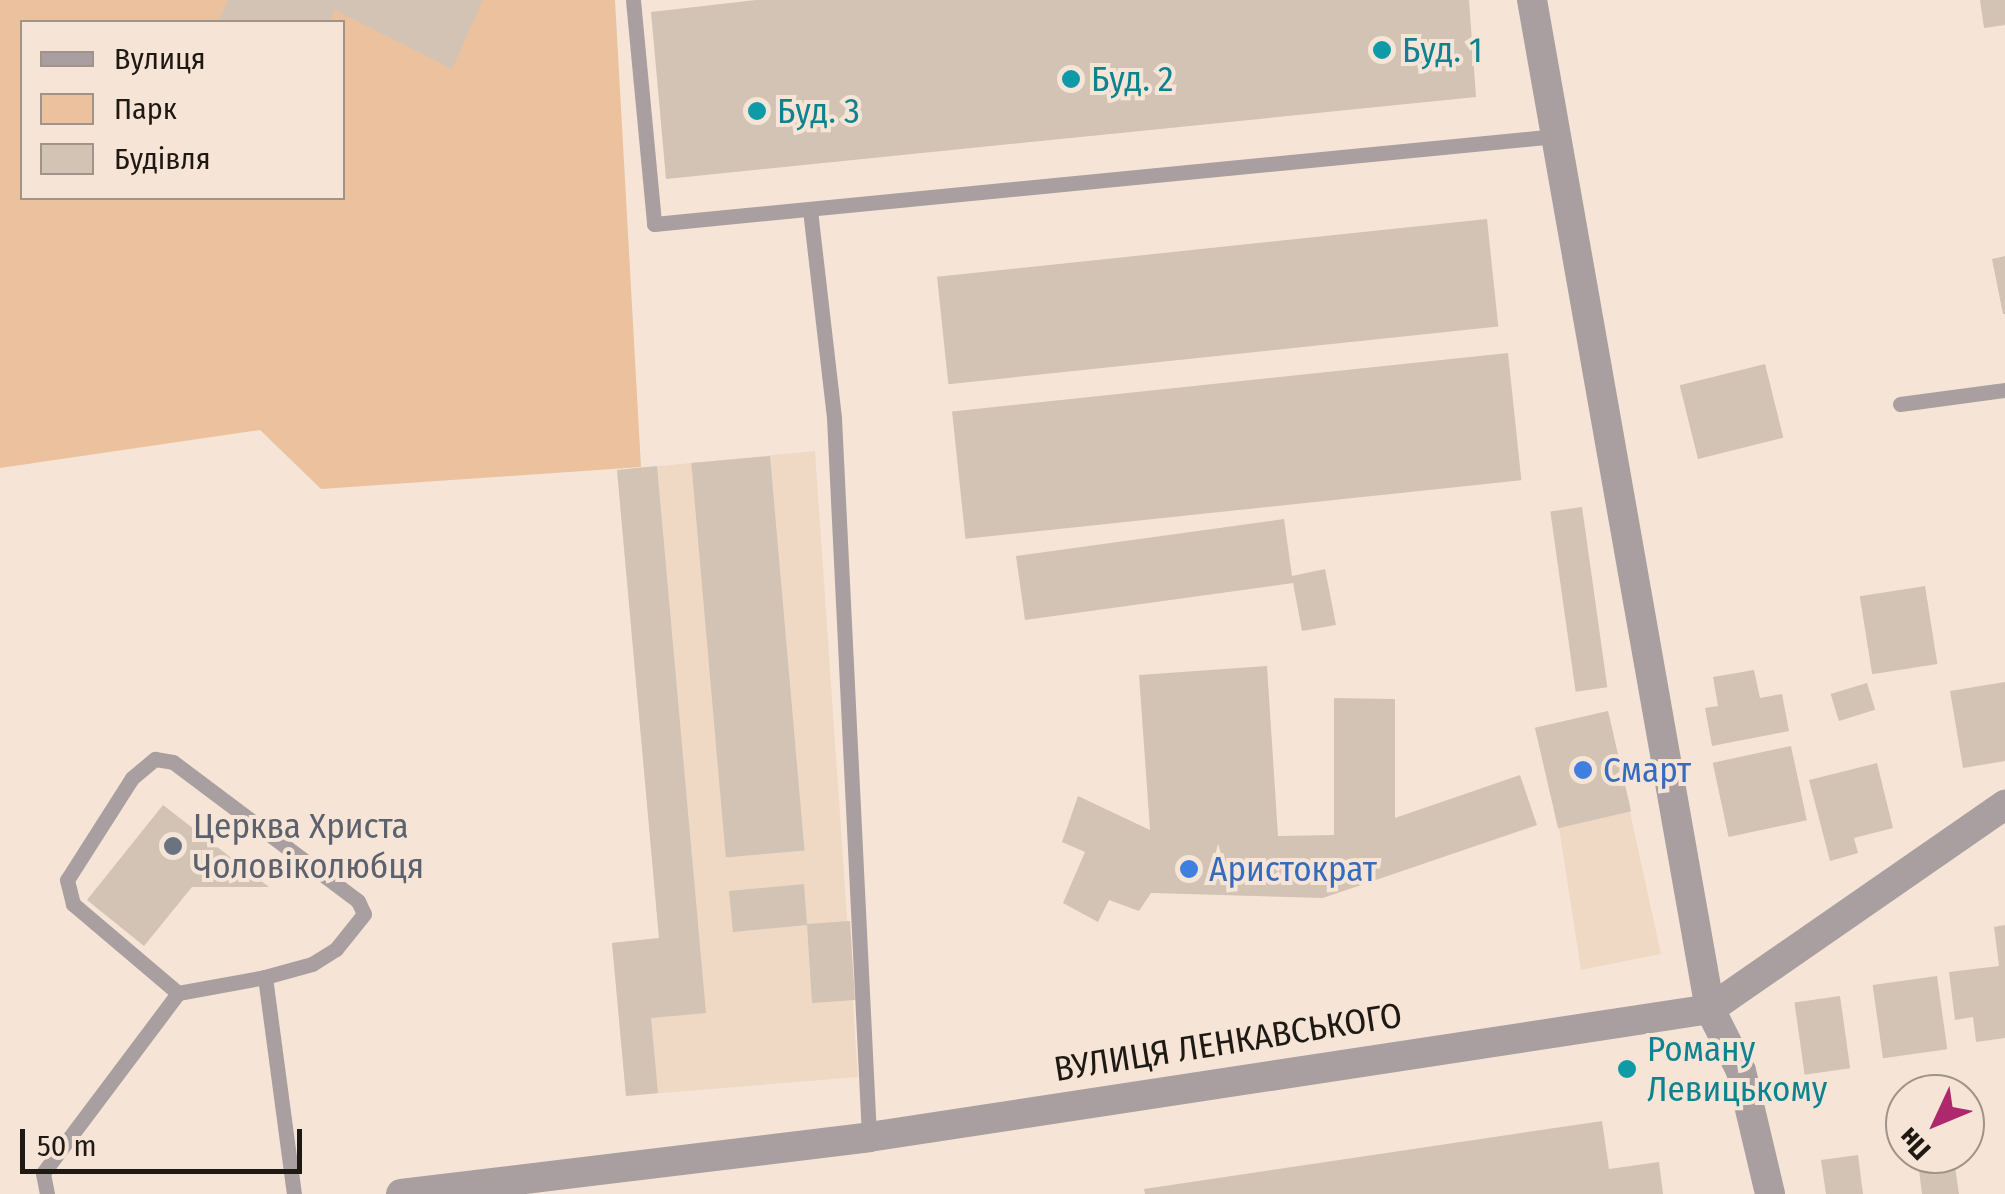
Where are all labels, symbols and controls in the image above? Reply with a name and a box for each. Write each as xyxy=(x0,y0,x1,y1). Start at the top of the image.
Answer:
legend xyxy=(20,20,345,200)
place label: Буд. 1 xyxy=(1402,29,1483,71)
marker: Буд. 1 xyxy=(1371,39,1393,61)
text: Вулиця xyxy=(114,41,206,77)
place label: Буд. 2 xyxy=(1091,58,1173,100)
marker: Буд. 2 xyxy=(1060,68,1082,90)
place label: Буд. 3 xyxy=(777,90,860,132)
text: Парк xyxy=(114,91,177,127)
marker: Буд. 3 xyxy=(746,100,768,122)
text: Будівля xyxy=(114,141,211,177)
place label: Смарт xyxy=(1603,749,1691,791)
marker: Смарт xyxy=(1572,759,1594,781)
place label: Церква Христа Чоловіколюбця xyxy=(193,805,424,887)
marker: Церква Христа Чоловіколюбця xyxy=(162,835,184,857)
place label: Аристократ xyxy=(1209,848,1377,890)
marker: Аристократ xyxy=(1178,858,1200,880)
street label: ВУЛИЦЯ ЛЕНКАВСЬКОГО xyxy=(1051,994,1405,1090)
place label: Роману Левицькому xyxy=(1647,1028,1827,1110)
marker: Роману Левицькому xyxy=(1616,1058,1638,1080)
north arrow xyxy=(1885,1074,1985,1174)
scale bar xyxy=(25,1109,308,1171)
text: Пн xyxy=(1892,1121,1937,1167)
text: 50 m xyxy=(37,1128,97,1164)

